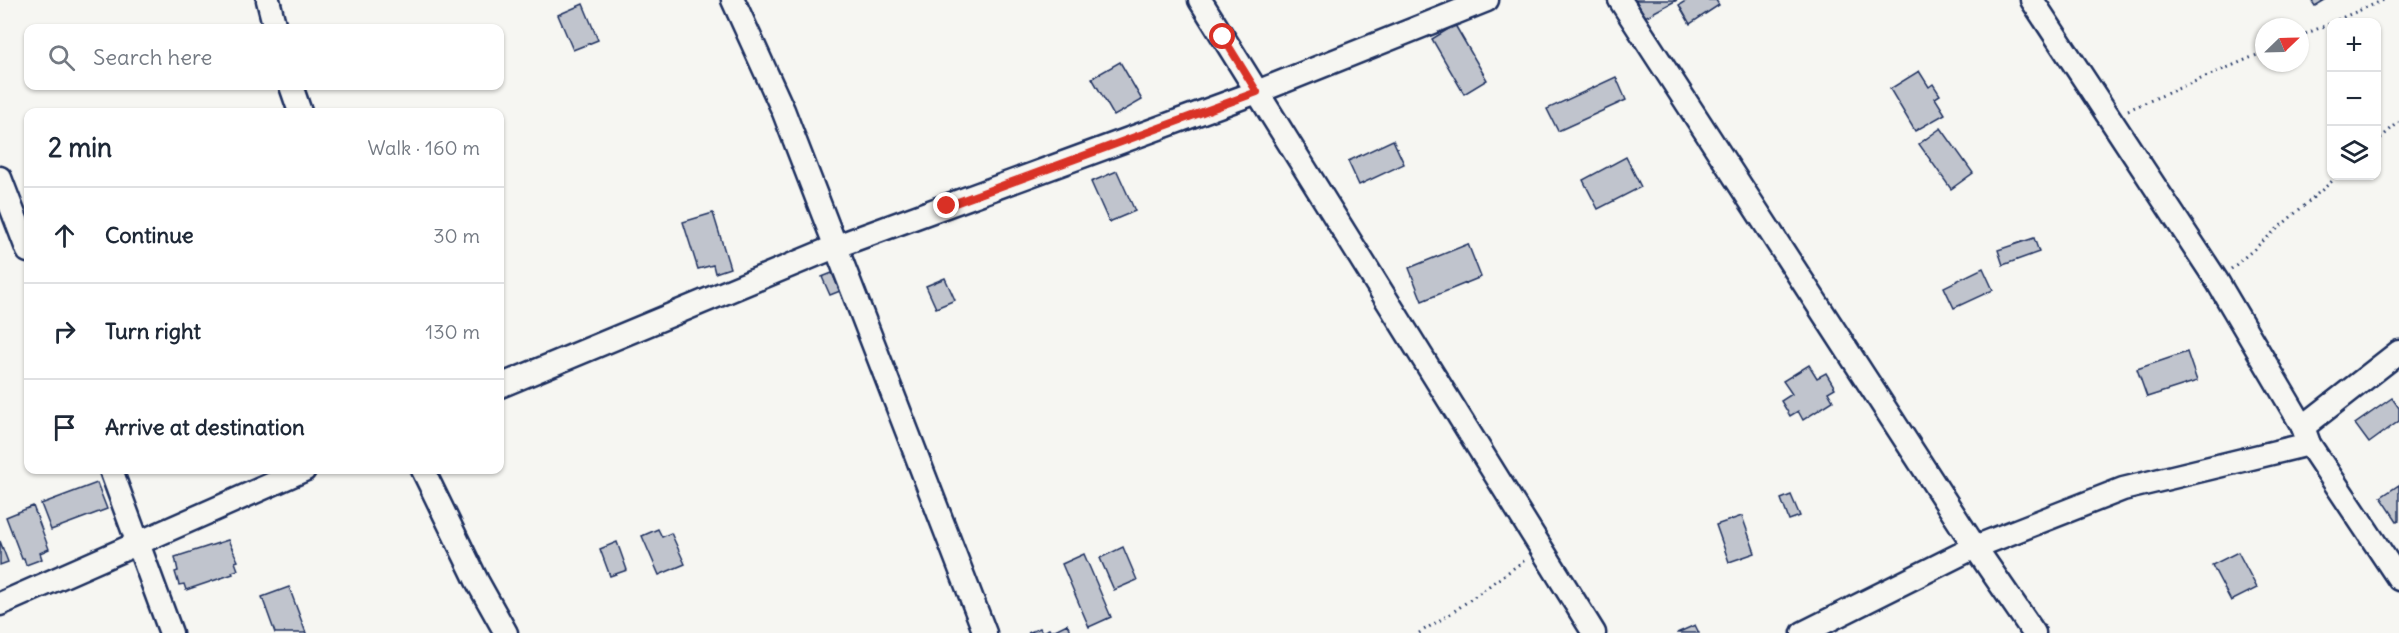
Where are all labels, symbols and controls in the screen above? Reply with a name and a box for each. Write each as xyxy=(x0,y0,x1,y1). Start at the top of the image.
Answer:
north arrow xyxy=(2255,18,2309,72)
map controls xyxy=(2327,18,2381,180)
button: + xyxy=(2327,18,2381,72)
route start xyxy=(1209,23,1235,49)
search box xyxy=(24,24,504,90)
icon: search xyxy=(45,41,78,74)
text: Search here xyxy=(93,43,212,71)
button: − xyxy=(2327,72,2381,126)
button: layers xyxy=(2327,126,2381,180)
text: 2 min xyxy=(48,131,112,164)
text: Walk · 160 m xyxy=(367,135,480,160)
route end xyxy=(933,192,959,218)
icon: ahead xyxy=(48,219,81,252)
text: Continue xyxy=(105,221,194,249)
text: 30 m xyxy=(433,223,480,248)
icon: right xyxy=(48,315,81,348)
text: Turn right xyxy=(105,317,201,345)
text: 130 m xyxy=(425,319,480,344)
icon: arrive xyxy=(48,411,81,444)
text: Arrive at destination xyxy=(105,413,305,441)

